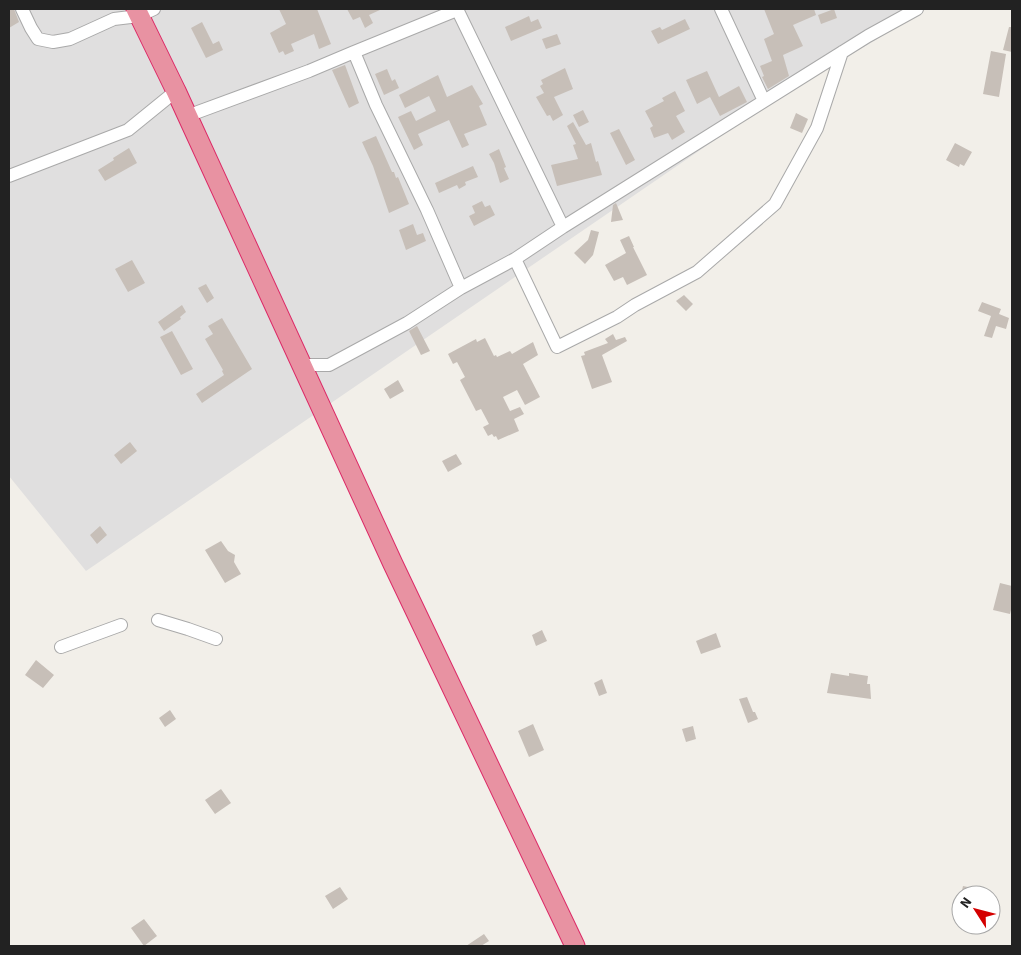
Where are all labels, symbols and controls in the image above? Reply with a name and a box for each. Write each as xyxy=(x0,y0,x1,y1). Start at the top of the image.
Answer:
north arrow xyxy=(951,885,1001,935)
text: N xyxy=(955,893,977,913)

